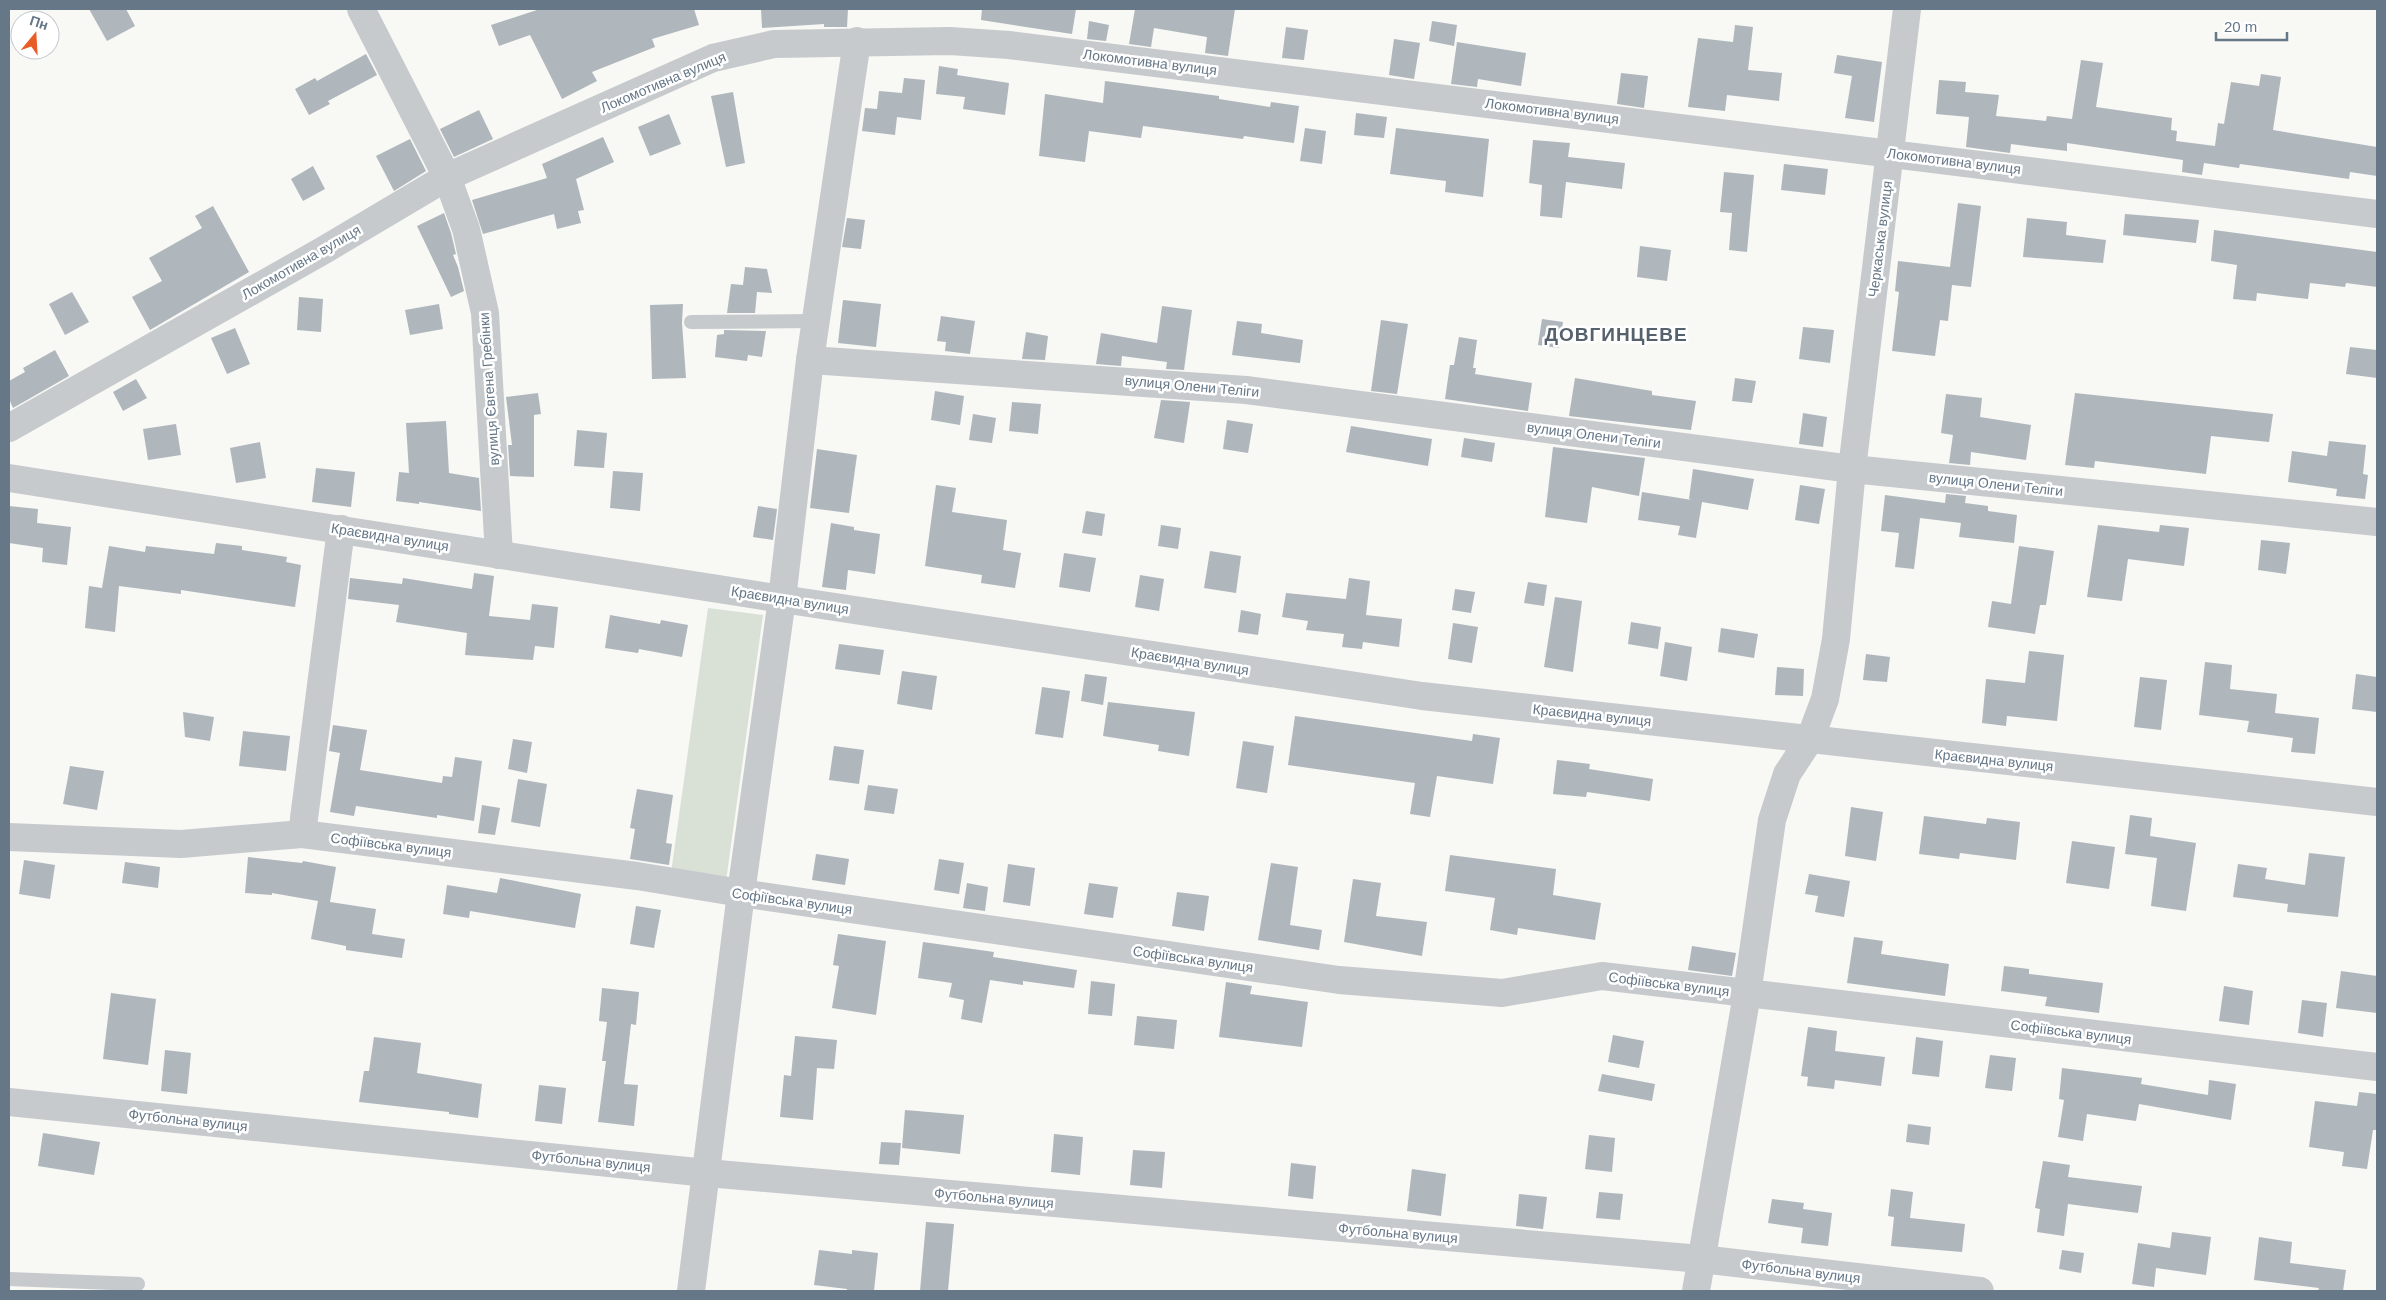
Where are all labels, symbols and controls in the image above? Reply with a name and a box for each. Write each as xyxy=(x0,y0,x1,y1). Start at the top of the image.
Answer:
north arrow xyxy=(10,10,60,60)
scale bar xyxy=(2216,10,2287,42)
text: Пн xyxy=(28,12,50,33)
text: 20 m xyxy=(2224,18,2257,35)
street label: Локомотивна вулиця xyxy=(1082,46,1218,78)
street label: Локомотивна вулиця xyxy=(598,48,728,116)
street label: Локомотивна вулиця xyxy=(1484,95,1620,127)
street label: Локомотивна вулиця xyxy=(1886,145,2022,177)
street label: Черкаська вулиця xyxy=(1865,180,1895,298)
street label: Локомотивна вулиця xyxy=(239,221,363,303)
street label: вулиця Євгена Гребінки xyxy=(476,312,502,466)
district label: ДОВГИНЦЕВЕ xyxy=(1544,324,1688,345)
street label: вулиця Олени Теліги xyxy=(1124,372,1260,400)
street label: вулиця Олени Теліги xyxy=(1526,419,1662,451)
street label: вулиця Олени Теліги xyxy=(1928,469,2064,499)
street label: Краєвидна вулиця xyxy=(330,520,450,554)
street label: Краєвидна вулиця xyxy=(730,583,850,617)
street label: Краєвидна вулиця xyxy=(1130,644,1250,678)
street label: Краєвидна вулиця xyxy=(1532,701,1652,729)
street label: Краєвидна вулиця xyxy=(1934,746,2054,774)
street label: Софіївська вулиця xyxy=(330,830,452,860)
street label: Софіївська вулиця xyxy=(731,885,853,917)
street label: Софіївська вулиця xyxy=(1132,943,1254,975)
street label: Софіївська вулиця xyxy=(1608,969,1730,999)
street label: Софіївська вулиця xyxy=(2010,1017,2132,1047)
street label: Футбольна вулиця xyxy=(128,1106,248,1134)
street label: Футбольна вулиця xyxy=(531,1147,651,1175)
street label: Футбольна вулиця xyxy=(934,1185,1054,1211)
street label: Футбольна вулиця xyxy=(1338,1220,1458,1246)
street label: Футбольна вулиця xyxy=(1741,1256,1861,1286)

